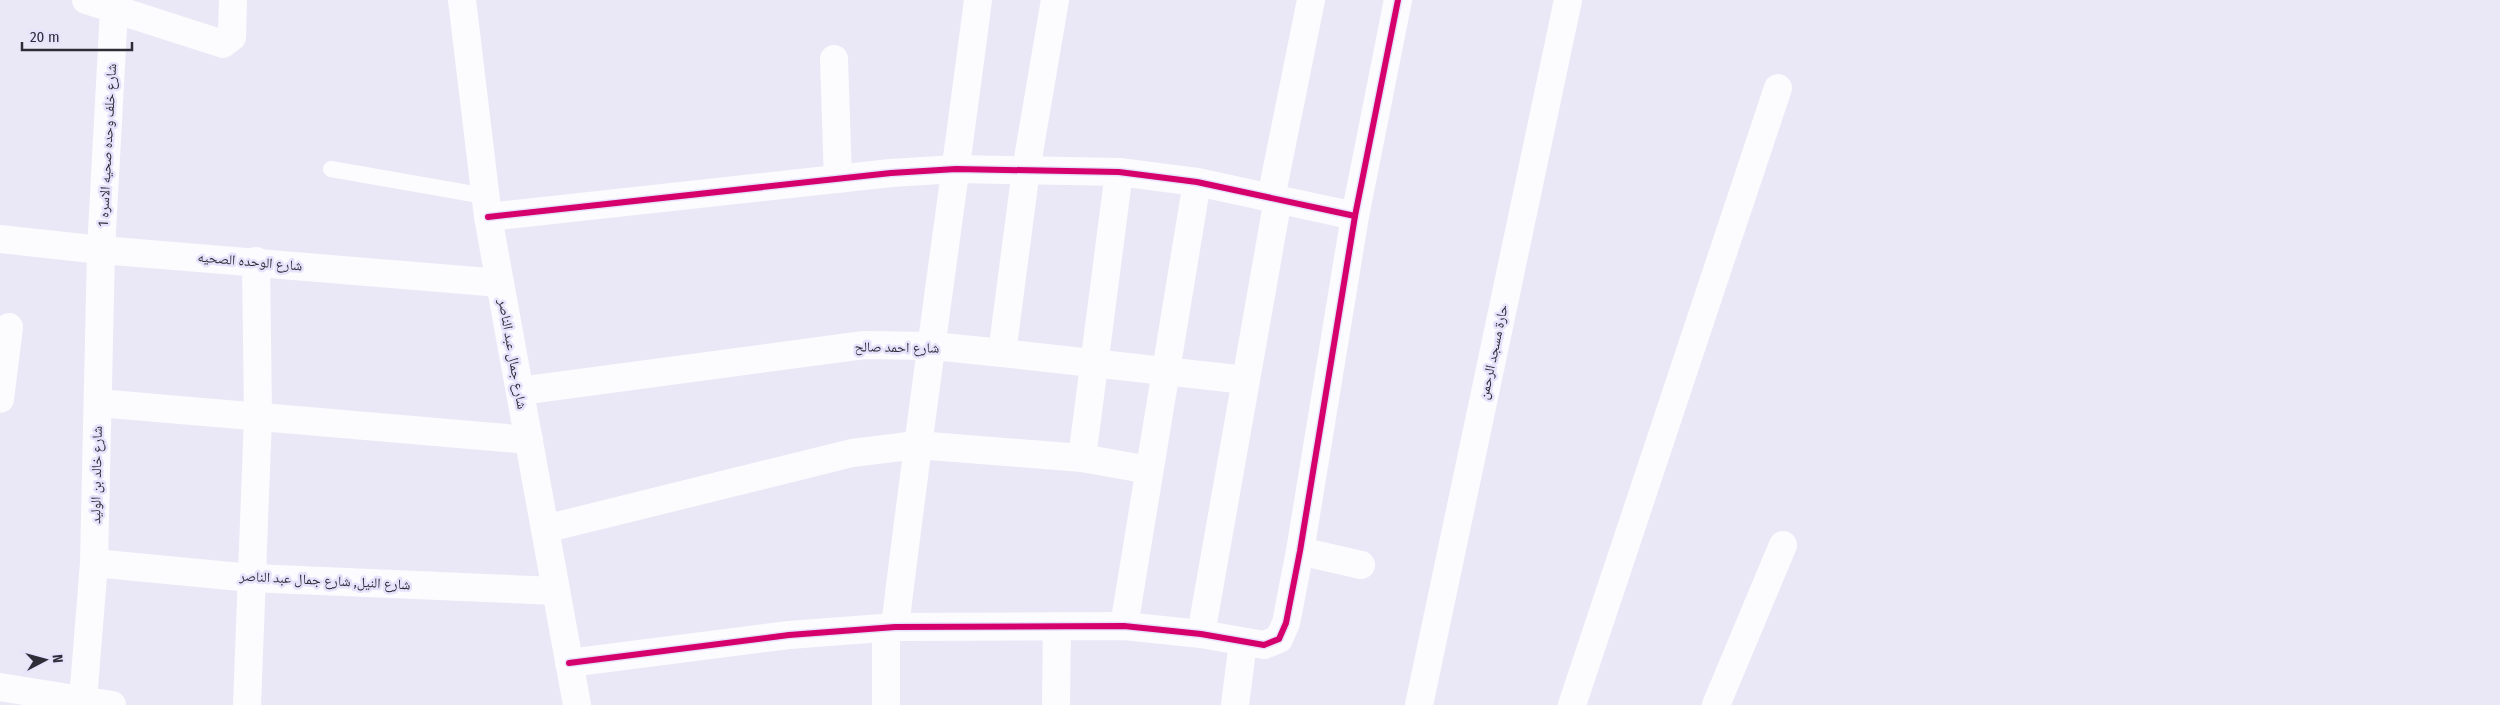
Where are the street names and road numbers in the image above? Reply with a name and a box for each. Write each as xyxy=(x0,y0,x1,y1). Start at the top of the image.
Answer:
street label: شارع خلف وحده صحيه الاسره 1 xyxy=(95,63,121,227)
street label: شارع الوحده الصحيه xyxy=(197,248,303,276)
street label: شارع جمال عبد الناصر xyxy=(493,297,531,411)
street label: حارة مسجد الرحمن xyxy=(1475,303,1512,401)
street label: شارع احمد صالح xyxy=(854,338,939,358)
street label: شارع خالد بن الوليد xyxy=(87,426,107,524)
street label: شارع النيل, شارع جمال عبد الناصر xyxy=(238,567,411,594)

